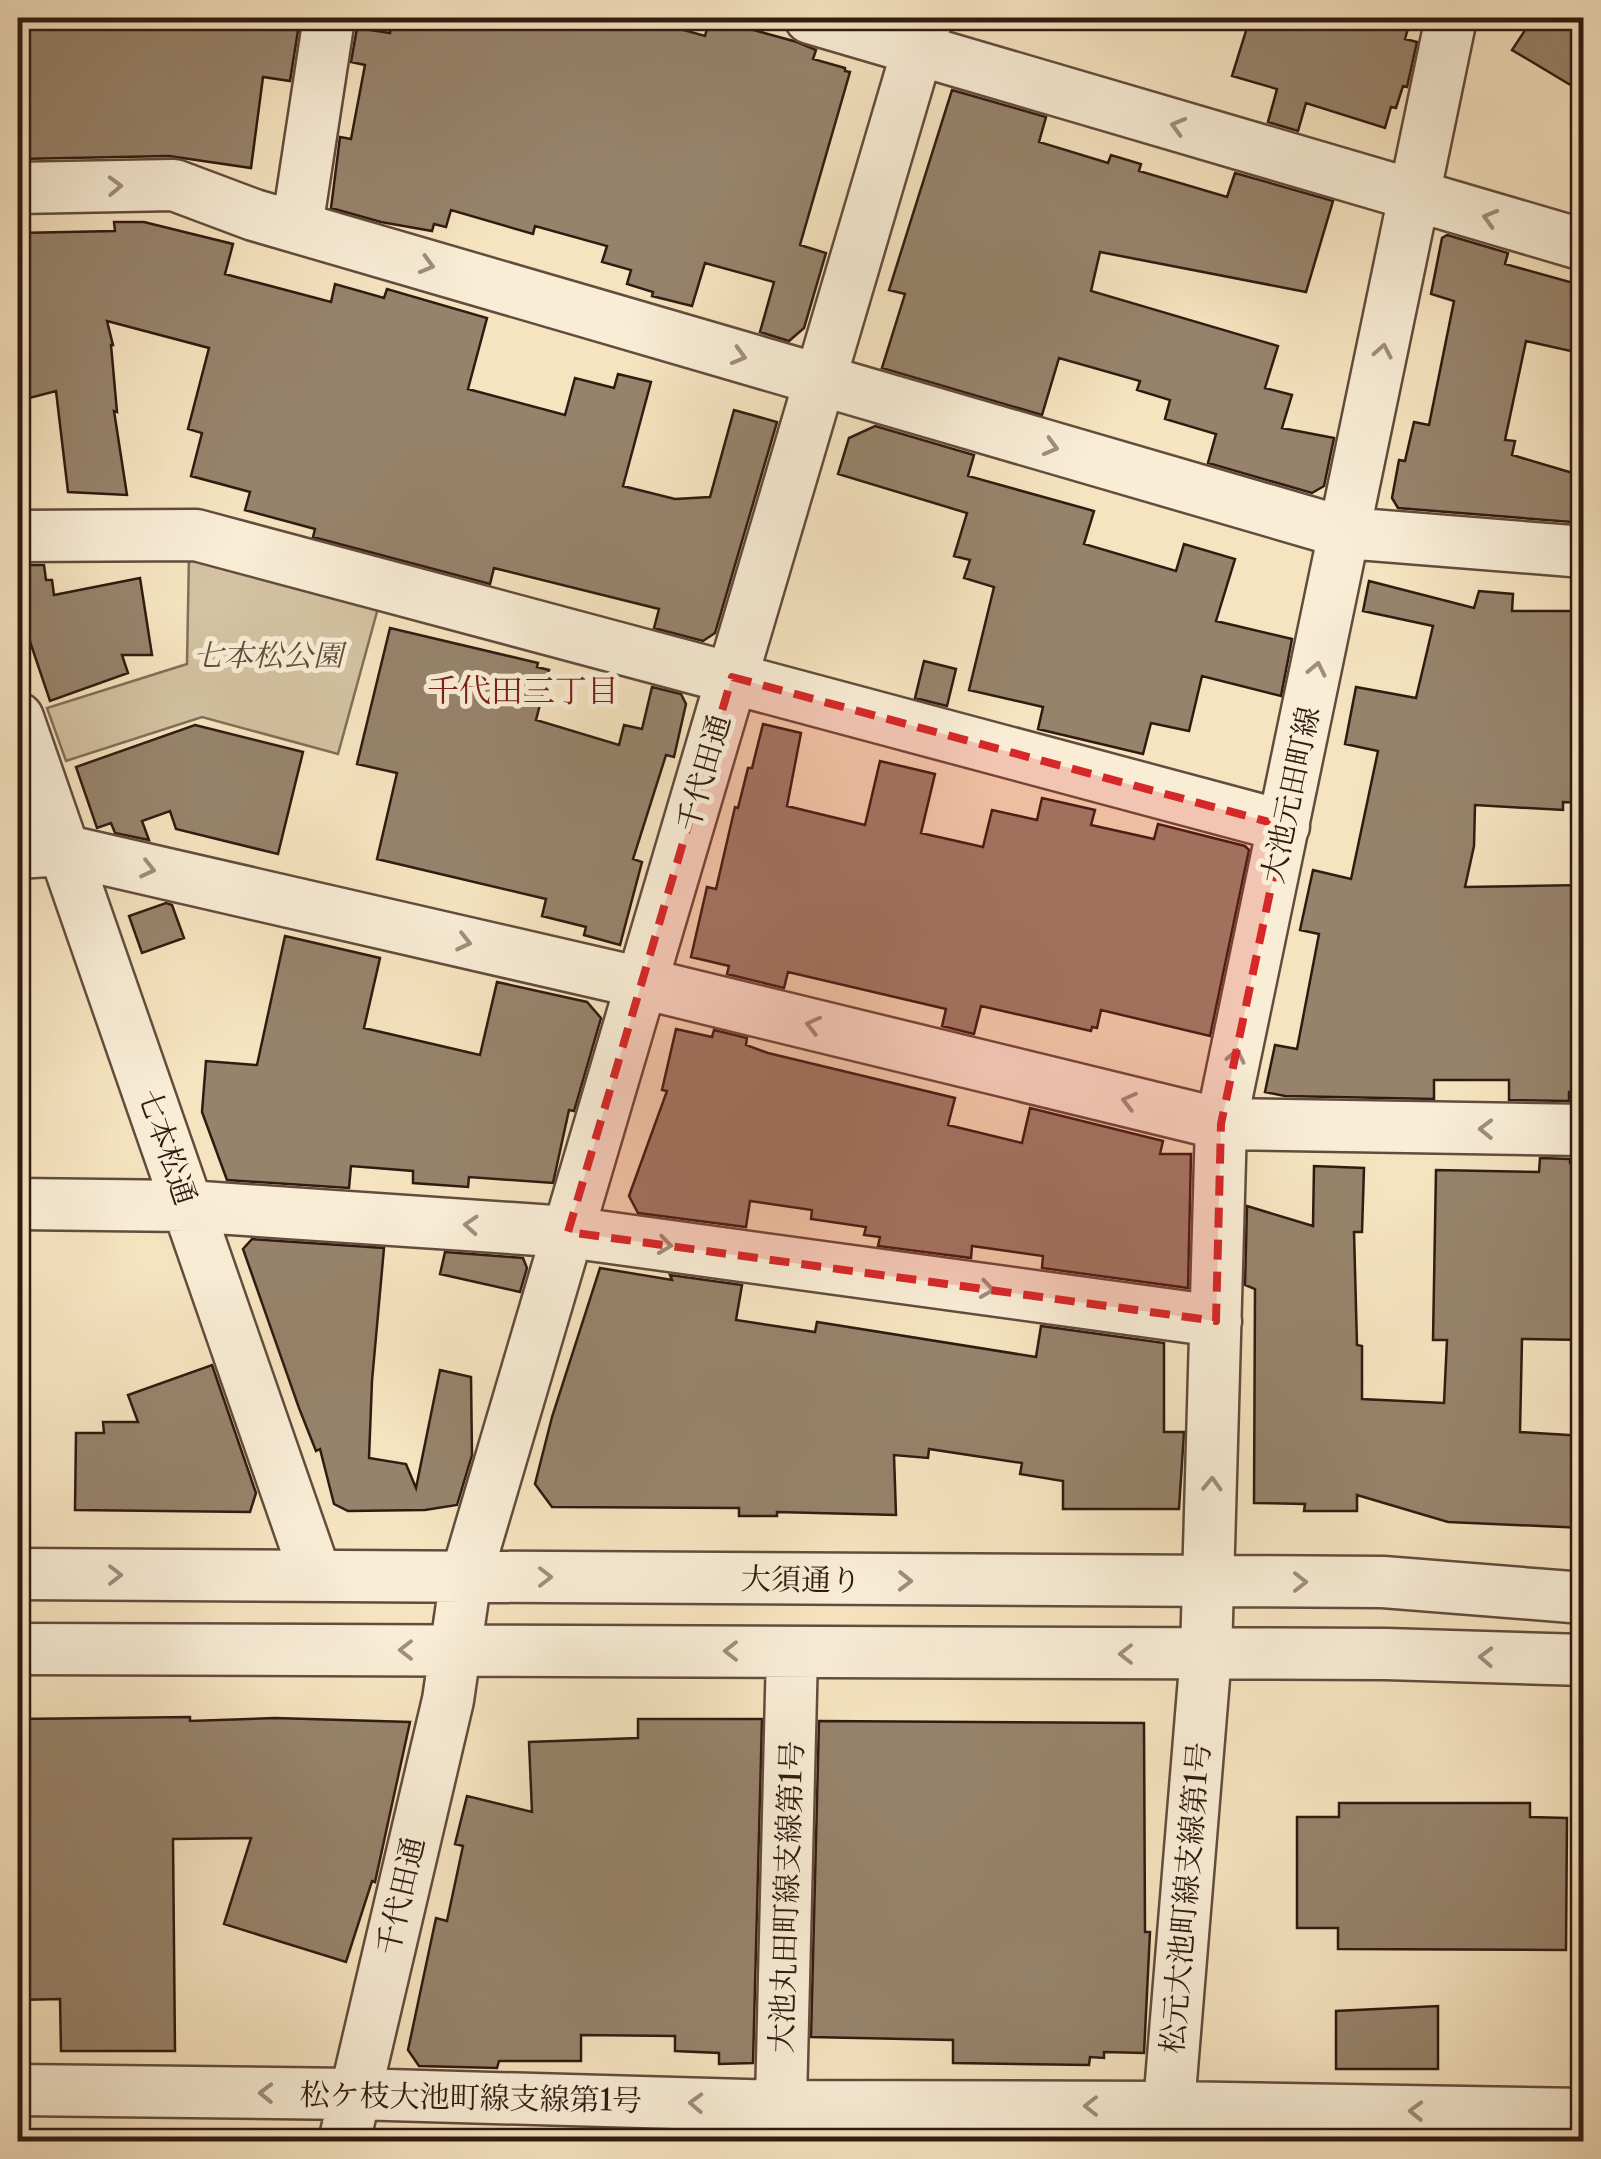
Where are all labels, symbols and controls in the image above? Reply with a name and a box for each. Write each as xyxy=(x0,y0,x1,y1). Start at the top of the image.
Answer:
one-way arrow xyxy=(1170,116,1187,137)
one-way arrow xyxy=(107,175,123,196)
one-way arrow xyxy=(1482,209,1499,230)
one-way arrow xyxy=(418,253,435,274)
one-way arrow xyxy=(1372,343,1393,359)
one-way arrow xyxy=(730,345,747,366)
one-way arrow xyxy=(1042,436,1059,457)
park label: 七本松公園 xyxy=(193,637,348,674)
one-way arrow xyxy=(1306,661,1327,678)
district label: 千代田三丁目 xyxy=(427,671,619,710)
street label: 大池元田町線 xyxy=(1254,703,1327,887)
street label: 千代田通 xyxy=(669,710,738,836)
one-way arrow xyxy=(139,857,156,878)
one-way arrow xyxy=(455,930,472,951)
one-way arrow xyxy=(805,1016,822,1037)
one-way arrow xyxy=(1224,1047,1245,1064)
street label: 七本松通 xyxy=(130,1084,204,1210)
one-way arrow xyxy=(1121,1092,1138,1113)
one-way arrow xyxy=(1478,1118,1494,1139)
one-way arrow xyxy=(462,1215,478,1236)
one-way arrow xyxy=(656,1234,673,1255)
one-way arrow xyxy=(978,1278,995,1299)
one-way arrow xyxy=(1201,1475,1222,1491)
street label: 大須通り xyxy=(741,1560,861,1599)
one-way arrow xyxy=(108,1564,123,1586)
one-way arrow xyxy=(537,1567,553,1588)
one-way arrow xyxy=(898,1570,913,1592)
one-way arrow xyxy=(1292,1571,1308,1593)
one-way arrow xyxy=(398,1639,414,1661)
one-way arrow xyxy=(723,1640,738,1662)
one-way arrow xyxy=(1118,1643,1134,1665)
one-way arrow xyxy=(1478,1647,1494,1668)
street label: 大池丸田町線支線第1号 xyxy=(763,1740,810,2054)
street label: 松元大池町線支線第1号 xyxy=(1153,1741,1218,2055)
street label: 千代田通 xyxy=(369,1833,432,1959)
street label: 松ケ枝大池町線支線第1号 xyxy=(299,2076,643,2119)
one-way arrow xyxy=(258,2082,274,2103)
one-way arrow xyxy=(688,2093,704,2114)
one-way arrow xyxy=(1083,2096,1099,2117)
one-way arrow xyxy=(1408,2100,1424,2122)

